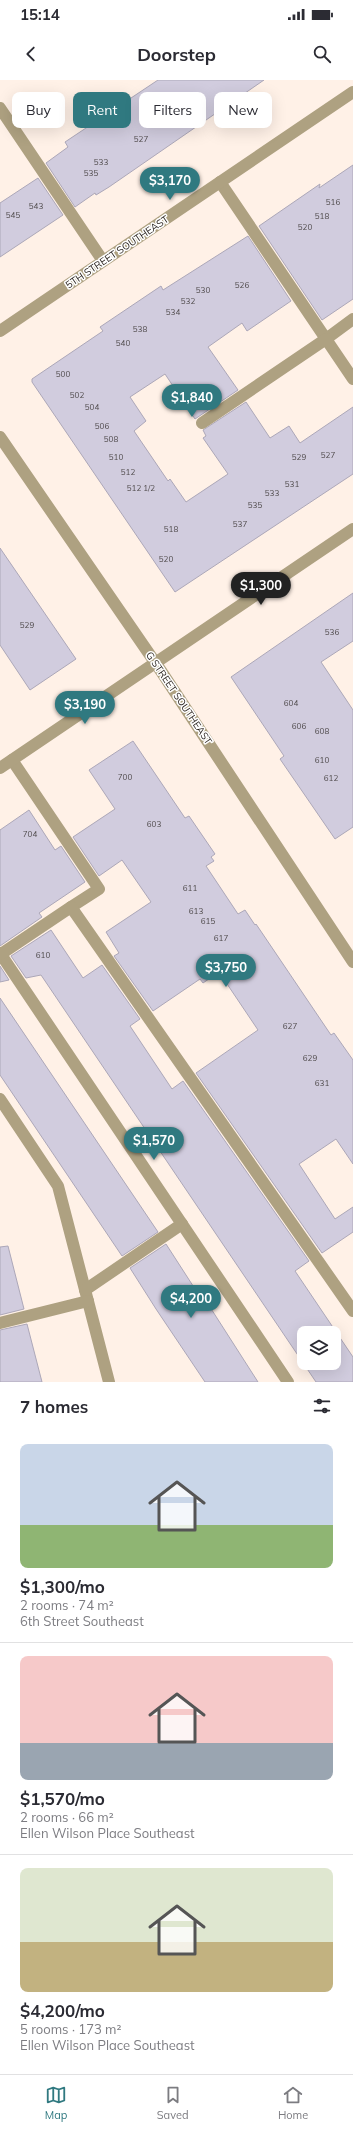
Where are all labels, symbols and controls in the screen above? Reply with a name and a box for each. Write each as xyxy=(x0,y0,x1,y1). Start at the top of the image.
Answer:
text: 15:14 xyxy=(20,5,60,24)
icon: back xyxy=(20,43,42,65)
text: Doorstep xyxy=(137,43,216,66)
icon: search xyxy=(311,43,333,65)
chip: Buy xyxy=(12,92,65,128)
chip: Rent xyxy=(73,92,131,128)
chip: Filters xyxy=(139,92,206,128)
chip: New xyxy=(214,92,272,128)
house number: 527 xyxy=(134,134,148,144)
house number: 533 xyxy=(94,157,108,167)
pin: $3,170 xyxy=(137,167,203,201)
house number: 535 xyxy=(84,168,98,178)
text: $3,170 xyxy=(149,172,191,188)
house number: 516 xyxy=(326,197,340,207)
house number: 543 xyxy=(29,201,43,211)
house number: 545 xyxy=(6,210,20,220)
house number: 518 xyxy=(315,211,329,221)
street label: 5TH STREET SOUTHEAST xyxy=(63,213,171,291)
house number: 520 xyxy=(298,222,312,232)
house number: 526 xyxy=(235,280,249,290)
house number: 530 xyxy=(196,285,210,295)
house number: 532 xyxy=(181,296,195,306)
house number: 534 xyxy=(166,307,180,317)
house number: 538 xyxy=(133,324,147,334)
house number: 540 xyxy=(116,338,130,348)
house number: 500 xyxy=(56,369,70,379)
pin: $1,840 xyxy=(159,384,225,418)
text: $1,840 xyxy=(171,389,213,405)
house number: 502 xyxy=(70,390,84,400)
house number: 504 xyxy=(85,402,99,412)
house number: 506 xyxy=(95,421,109,431)
house number: 508 xyxy=(104,434,118,444)
house number: 527 xyxy=(321,450,335,460)
house number: 510 xyxy=(109,452,123,462)
house number: 529 xyxy=(292,452,306,462)
house number: 512 xyxy=(121,467,135,477)
house number: 531 xyxy=(285,479,299,489)
house number: 512 1/2 xyxy=(127,483,155,493)
house number: 533 xyxy=(265,488,279,498)
house number: 535 xyxy=(248,500,262,510)
house number: 537 xyxy=(233,519,247,529)
house number: 518 xyxy=(164,524,178,534)
house number: 520 xyxy=(159,554,173,564)
pin: $1,300 xyxy=(228,572,294,606)
text: $1,300 xyxy=(240,577,282,593)
house number: 529 xyxy=(20,620,34,630)
house number: 536 xyxy=(325,627,339,637)
street label: G STREET SOUTHEAST xyxy=(143,649,215,747)
pin: $3,190 xyxy=(52,691,118,725)
text: $3,190 xyxy=(64,696,106,712)
house number: 604 xyxy=(284,698,298,708)
house number: 606 xyxy=(292,721,306,731)
house number: 608 xyxy=(315,726,329,736)
house number: 610 xyxy=(315,755,329,765)
house number: 700 xyxy=(118,772,132,782)
house number: 612 xyxy=(324,773,338,783)
house number: 603 xyxy=(147,819,161,829)
house number: 704 xyxy=(23,829,37,839)
house number: 611 xyxy=(183,883,197,893)
house number: 613 xyxy=(189,906,203,916)
house number: 615 xyxy=(201,916,215,926)
house number: 617 xyxy=(214,933,228,943)
house number: 610 xyxy=(36,950,50,960)
pin: $3,750 xyxy=(193,954,259,988)
text: $3,750 xyxy=(205,959,247,975)
house number: 627 xyxy=(283,1021,297,1031)
house number: 629 xyxy=(303,1053,317,1063)
house number: 631 xyxy=(315,1078,329,1088)
pin: $1,570 xyxy=(121,1127,187,1161)
text: $1,570 xyxy=(133,1132,175,1148)
pin: $4,200 xyxy=(158,1285,224,1319)
text: $4,200 xyxy=(170,1290,212,1306)
map controls xyxy=(297,1326,341,1370)
button: layers xyxy=(297,1326,341,1370)
icon: filters xyxy=(311,1395,333,1417)
text: 7 homes xyxy=(20,1396,88,1417)
icon: home xyxy=(141,1470,213,1542)
text: $1,300/mo xyxy=(20,1576,105,1597)
text: 2 rooms · 74 m² xyxy=(20,1597,114,1613)
text: 6th Street Southeast xyxy=(20,1613,144,1629)
icon: home xyxy=(141,1682,213,1754)
text: $1,570/mo xyxy=(20,1788,105,1809)
text: 2 rooms · 66 m² xyxy=(20,1809,114,1825)
text: Ellen Wilson Place Southeast xyxy=(20,1825,195,1841)
icon: home xyxy=(141,1894,213,1966)
text: $4,200/mo xyxy=(20,2000,105,2021)
text: 5 rooms · 173 m² xyxy=(20,2021,121,2037)
text: Ellen Wilson Place Southeast xyxy=(20,2037,195,2053)
tab: Map xyxy=(45,2084,67,2122)
tab: Saved xyxy=(157,2084,189,2122)
tab: Home xyxy=(278,2084,308,2122)

